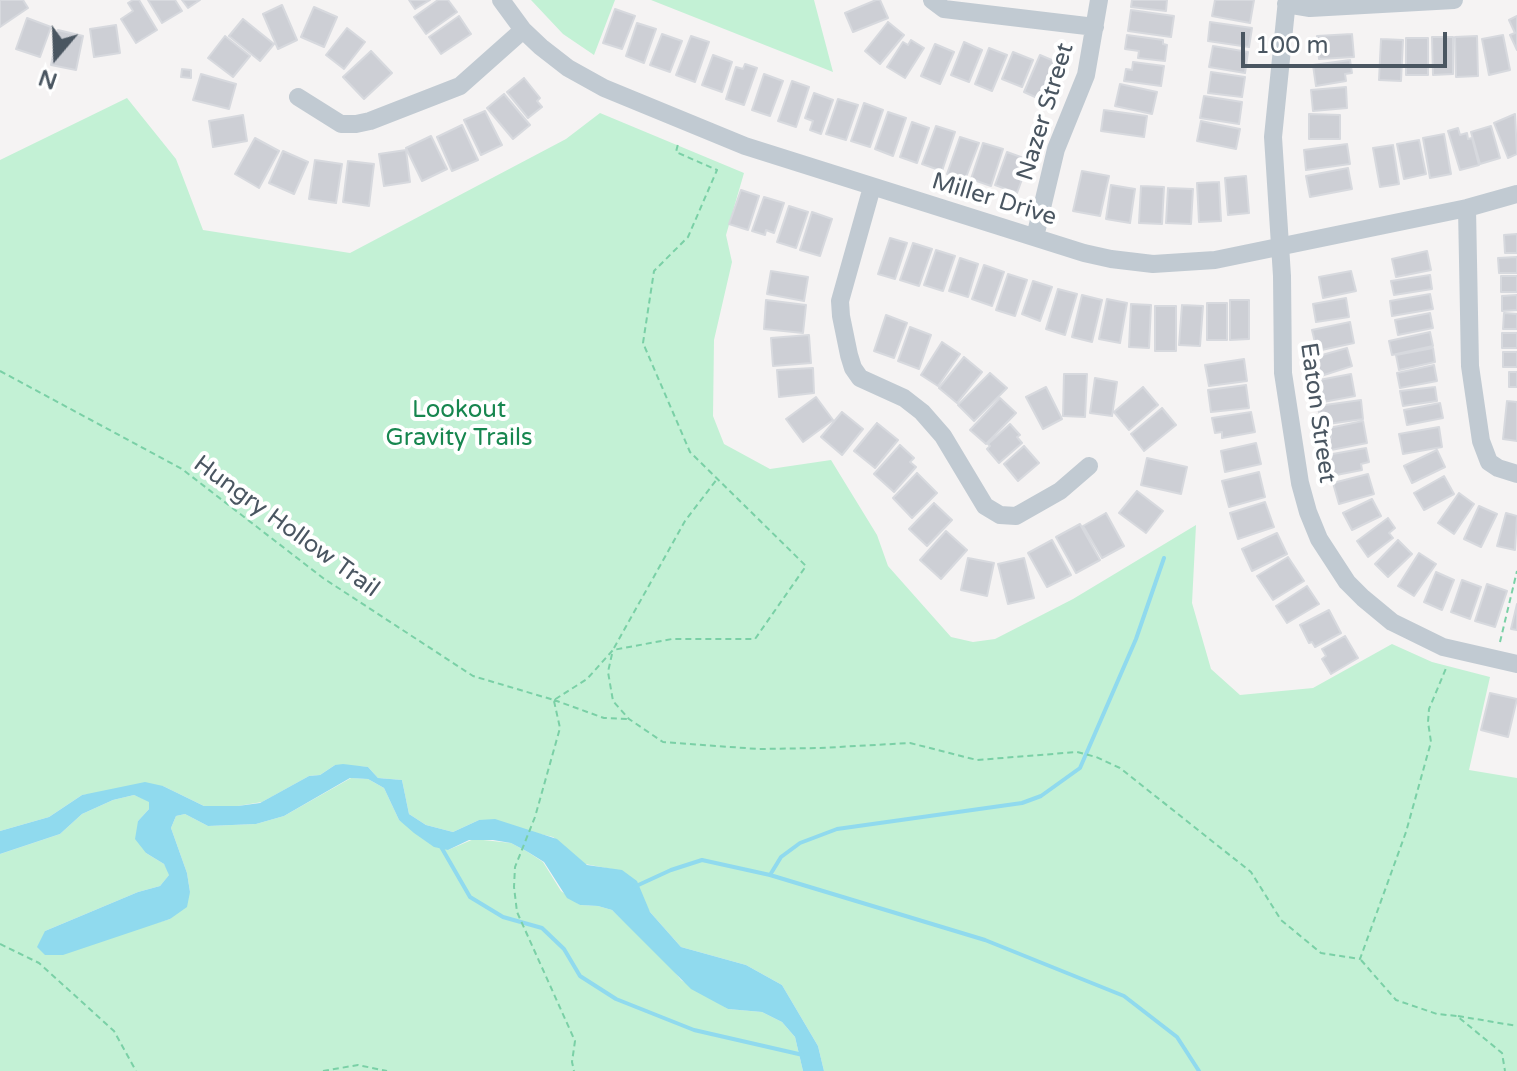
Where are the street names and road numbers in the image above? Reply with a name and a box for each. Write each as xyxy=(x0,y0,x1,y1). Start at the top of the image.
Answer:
street label: Nazer Street xyxy=(1011,40,1081,184)
street label: Miller Drive xyxy=(928,167,1060,233)
street label: Eaton Street xyxy=(1293,341,1341,485)
street label: Hungry Hollow Trail xyxy=(188,450,384,604)

